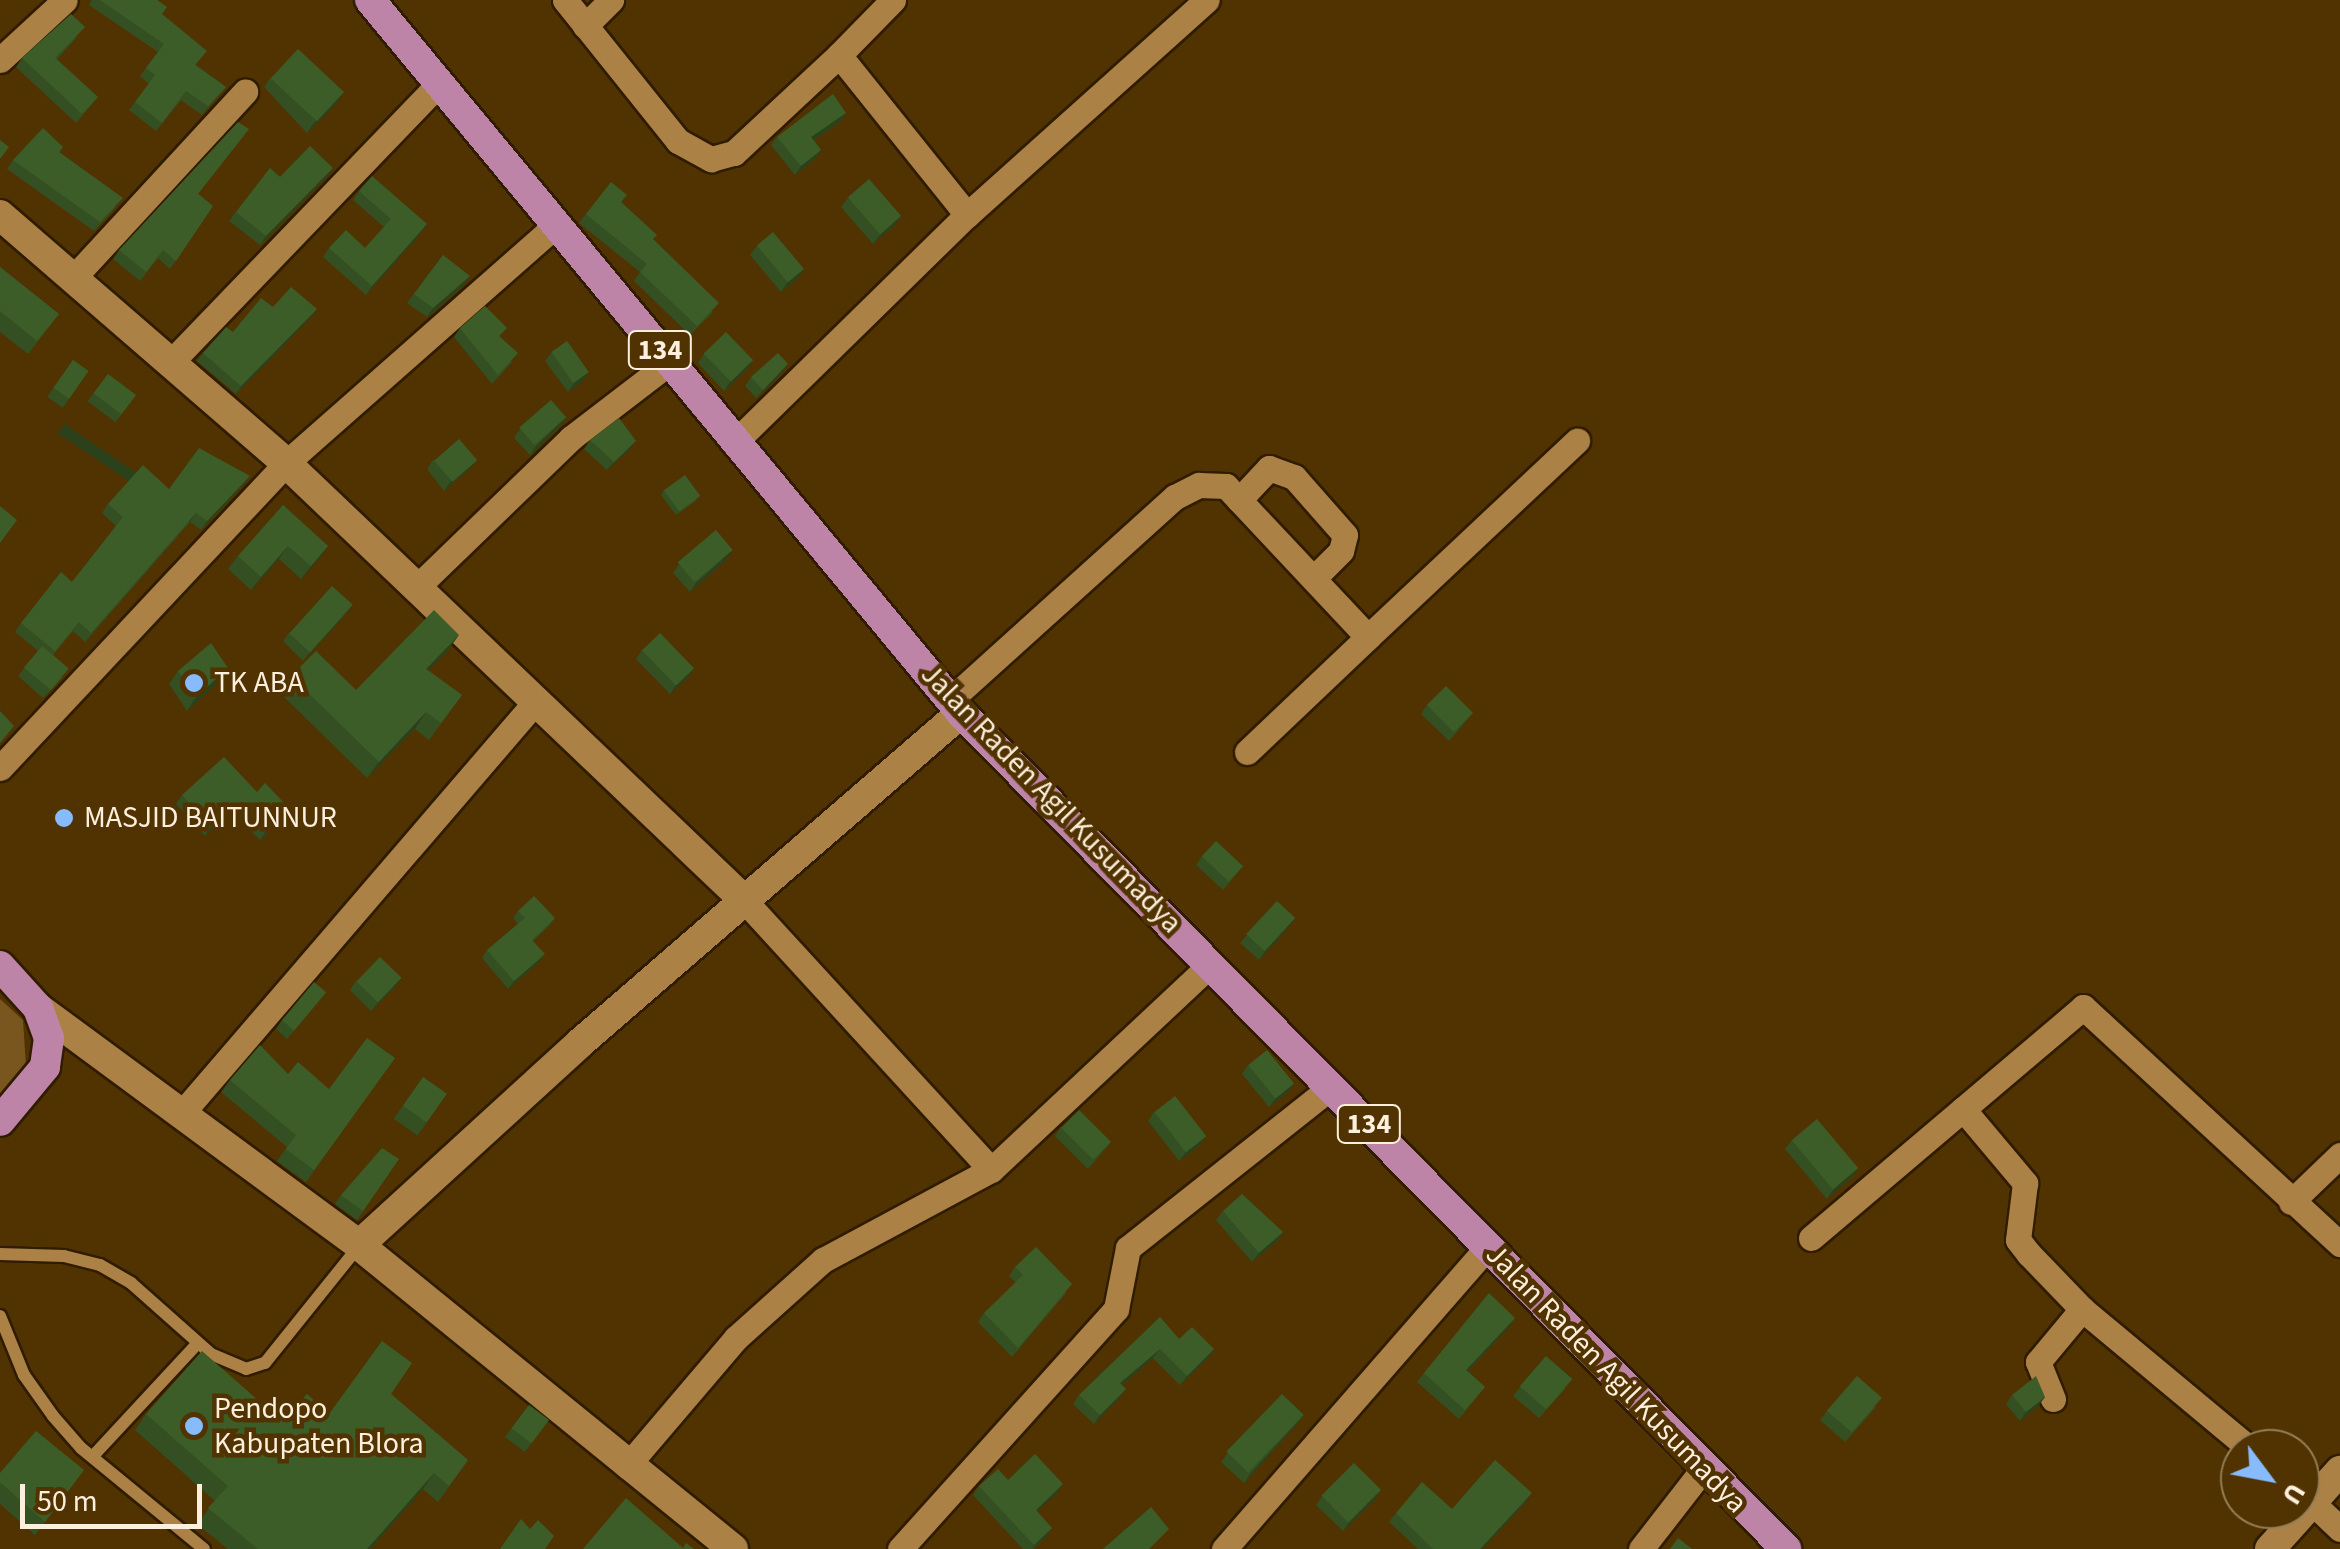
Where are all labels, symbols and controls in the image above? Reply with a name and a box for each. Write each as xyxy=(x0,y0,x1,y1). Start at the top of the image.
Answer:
road number: 134 xyxy=(628,327,692,373)
street label: Jalan Raden Agil Kusumadya xyxy=(913,657,1189,941)
place label: TK ABA xyxy=(214,665,304,701)
marker: TK ABA xyxy=(183,672,205,694)
place label: MASJID BAITUNNUR xyxy=(84,800,337,836)
marker: MASJID BAITUNNUR xyxy=(53,807,75,829)
road number: 134 xyxy=(1336,1101,1402,1147)
street label: Jalan Raden Agil Kusumadya xyxy=(1478,1237,1754,1521)
place label: Pendopo Kabupaten Blora xyxy=(214,1391,424,1462)
marker: Pendopo Kabupaten Blora xyxy=(183,1415,205,1437)
north arrow xyxy=(2220,1429,2320,1529)
scale bar xyxy=(25,1464,208,1526)
text: U xyxy=(2272,1475,2316,1512)
text: 50 m xyxy=(37,1480,98,1523)

